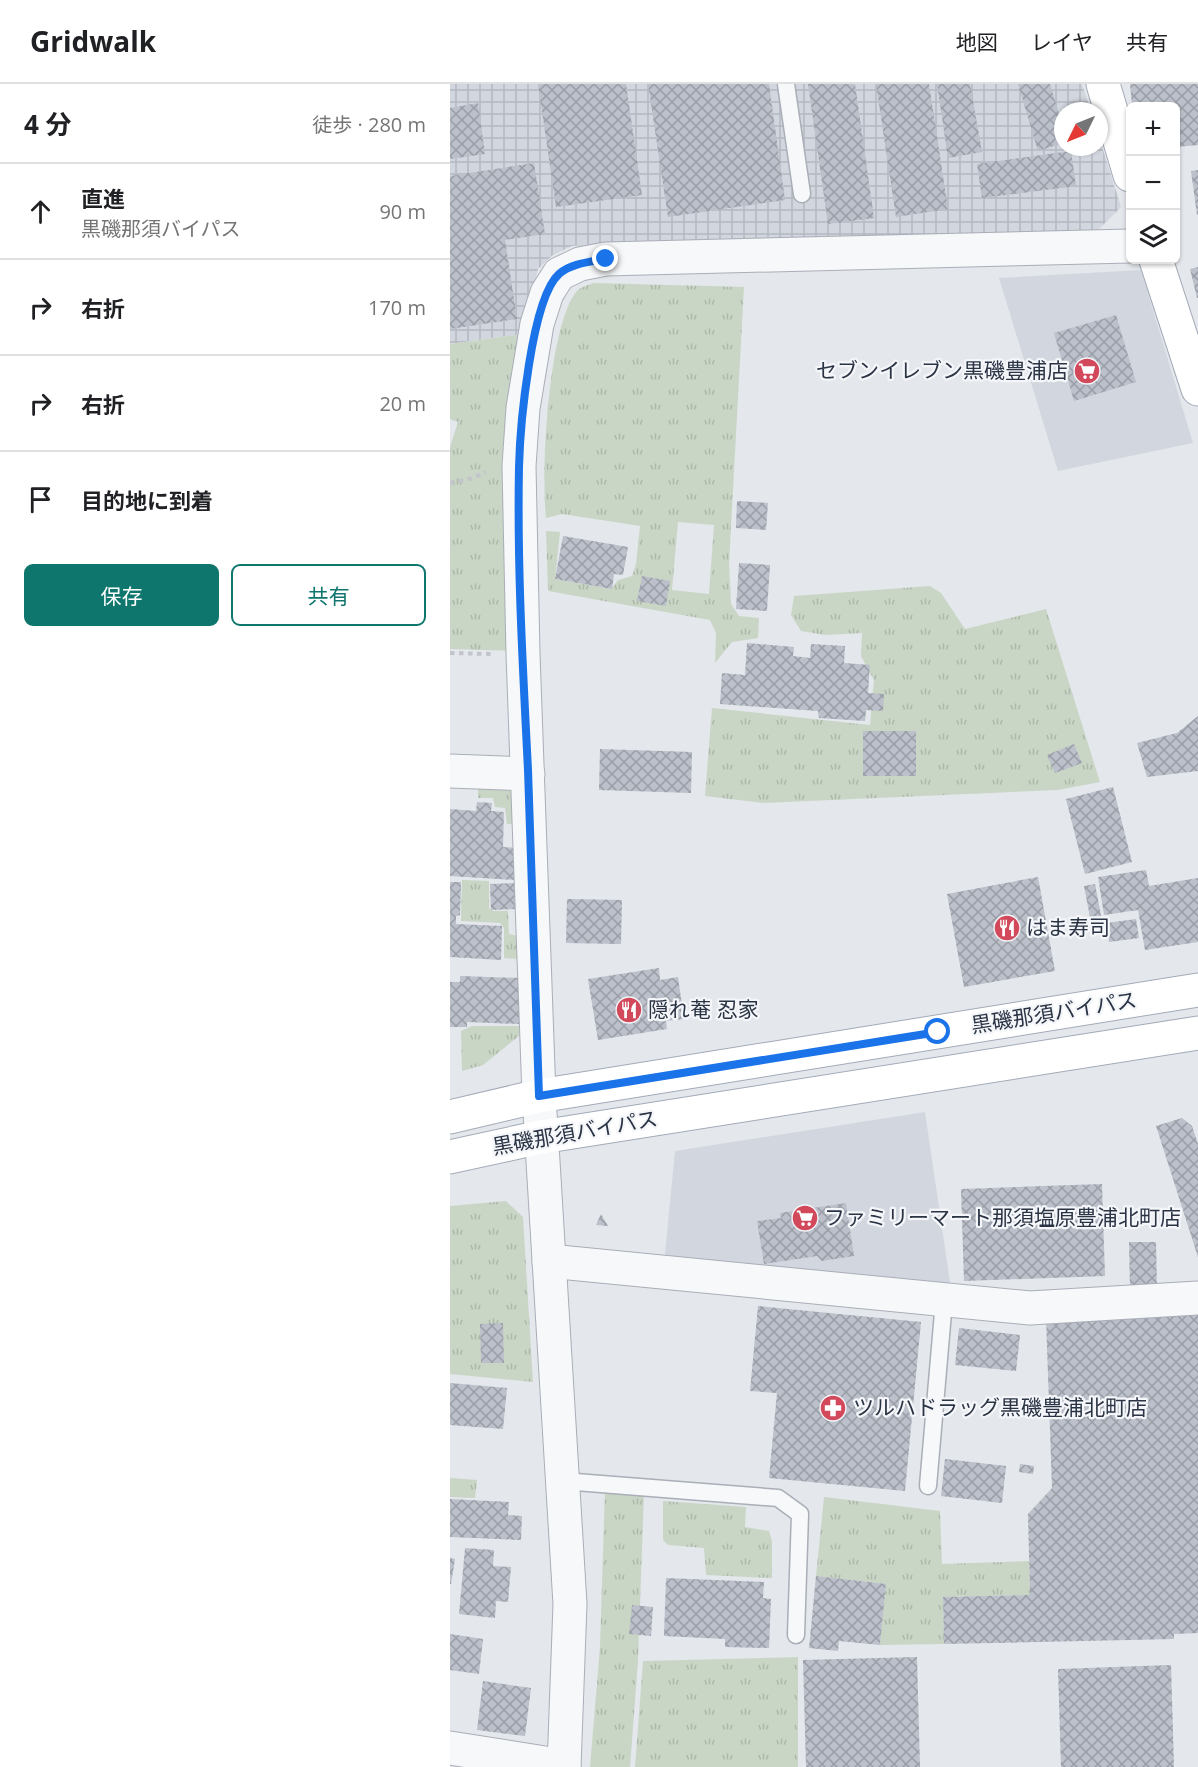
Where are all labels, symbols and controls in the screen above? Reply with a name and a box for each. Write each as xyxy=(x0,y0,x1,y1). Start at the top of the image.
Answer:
text: Gridwalk xyxy=(30,22,156,60)
text: 地図 xyxy=(956,28,998,56)
text: レイヤ xyxy=(1031,28,1093,56)
text: 共有 xyxy=(1126,28,1168,56)
north arrow xyxy=(1054,102,1108,156)
map controls xyxy=(1126,102,1180,264)
button: + xyxy=(1126,102,1180,156)
text: 4 分 xyxy=(24,106,72,142)
text: 徒歩 · 280 m xyxy=(312,111,426,138)
button: − xyxy=(1126,156,1180,210)
text: 直進 xyxy=(81,183,125,213)
icon: ahead xyxy=(24,195,57,228)
text: 90 m xyxy=(379,198,426,225)
button: layers xyxy=(1126,210,1180,264)
text: 黒磯那須バイパス xyxy=(81,215,241,242)
route end xyxy=(592,245,618,271)
icon: right xyxy=(24,291,57,324)
text: 右折 xyxy=(81,293,125,323)
text: 170 m xyxy=(368,294,426,321)
place label: セブンイレブン黒磯豊浦店 xyxy=(816,356,1068,384)
supermarket icon: セブンイレブン黒磯豊浦店 xyxy=(1072,356,1102,386)
icon: right xyxy=(24,387,57,420)
text: 右折 xyxy=(81,389,125,419)
text: 20 m xyxy=(379,390,426,417)
icon: arrive xyxy=(24,483,57,516)
text: 目的地に到着 xyxy=(81,485,213,515)
button: 保存 xyxy=(24,564,219,626)
button: 共有 xyxy=(231,564,426,626)
restaurant icon: はま寿司 xyxy=(992,913,1022,943)
place label: はま寿司 xyxy=(1026,913,1110,941)
street label: 黒磯那須バイパス xyxy=(969,985,1139,1039)
restaurant icon: 隠れ菴 忍家 xyxy=(614,995,644,1025)
place label: 隠れ菴 忍家 xyxy=(648,995,758,1023)
route start xyxy=(924,1018,950,1044)
street label: 黒磯那須バイパス xyxy=(490,1104,660,1160)
supermarket icon: ファミリーマート那須塩原豊浦北町店 xyxy=(790,1203,820,1233)
place label: ファミリーマート那須塩原豊浦北町店 xyxy=(824,1203,1181,1231)
pharmacy icon: ツルハドラッグ黒磯豊浦北町店 xyxy=(818,1393,848,1423)
place label: ツルハドラッグ黒磯豊浦北町店 xyxy=(853,1393,1147,1421)

